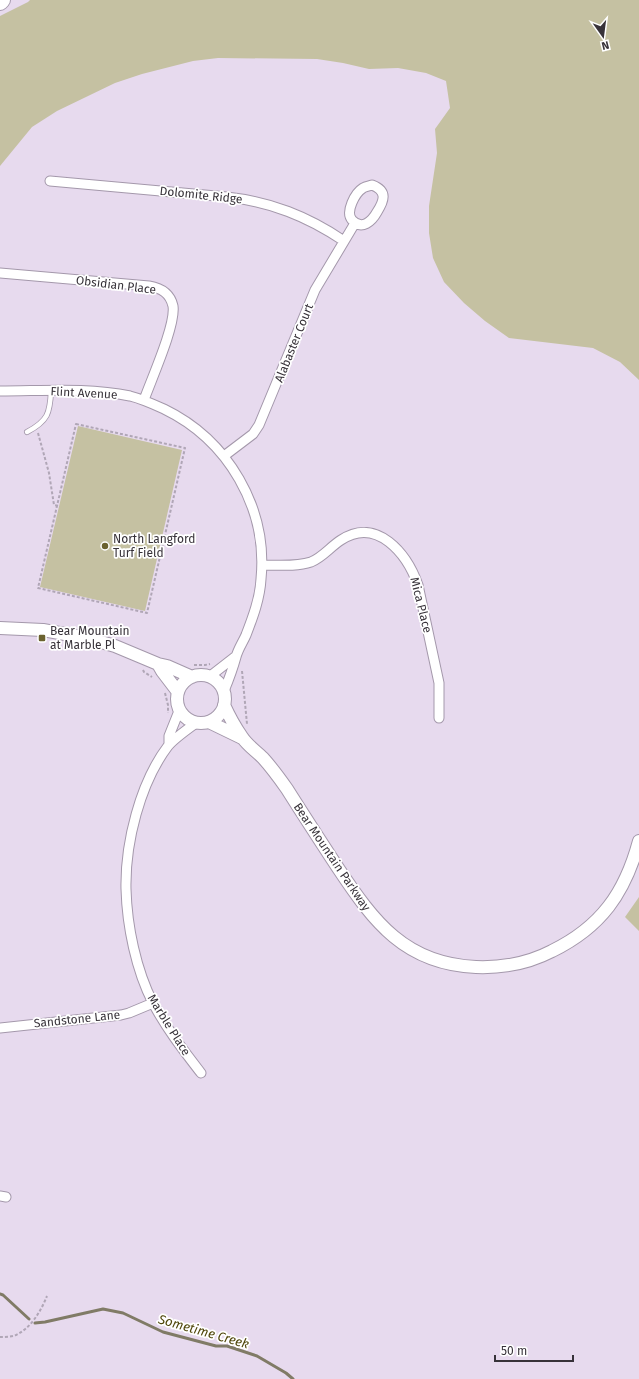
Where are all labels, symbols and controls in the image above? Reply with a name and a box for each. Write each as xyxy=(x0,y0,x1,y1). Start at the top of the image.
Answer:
north arrow xyxy=(583,16,623,56)
text: N xyxy=(600,38,610,52)
street label: Dolomite Ridge xyxy=(159,184,243,206)
street label: Obsidian Place xyxy=(75,273,157,297)
street label: Alabaster Court xyxy=(272,301,316,384)
street label: Flint Avenue xyxy=(50,384,118,402)
place label: North Langford Turf Field xyxy=(113,532,195,560)
marker: North Langford Turf Field xyxy=(100,541,110,551)
street label: Mica Place xyxy=(407,576,435,634)
place label: Bear Mountain at Marble Pl xyxy=(50,624,130,652)
marker: Bear Mountain at Marble Pl xyxy=(37,633,47,643)
street label: Bear Mountain Parkway xyxy=(291,800,373,914)
street label: Marble Place xyxy=(145,992,193,1058)
street label: Sandstone Lane xyxy=(33,1008,121,1030)
water label: Sometime Creek xyxy=(156,1311,251,1352)
scale bar xyxy=(495,1337,573,1363)
text: 50 m xyxy=(501,1344,527,1358)

